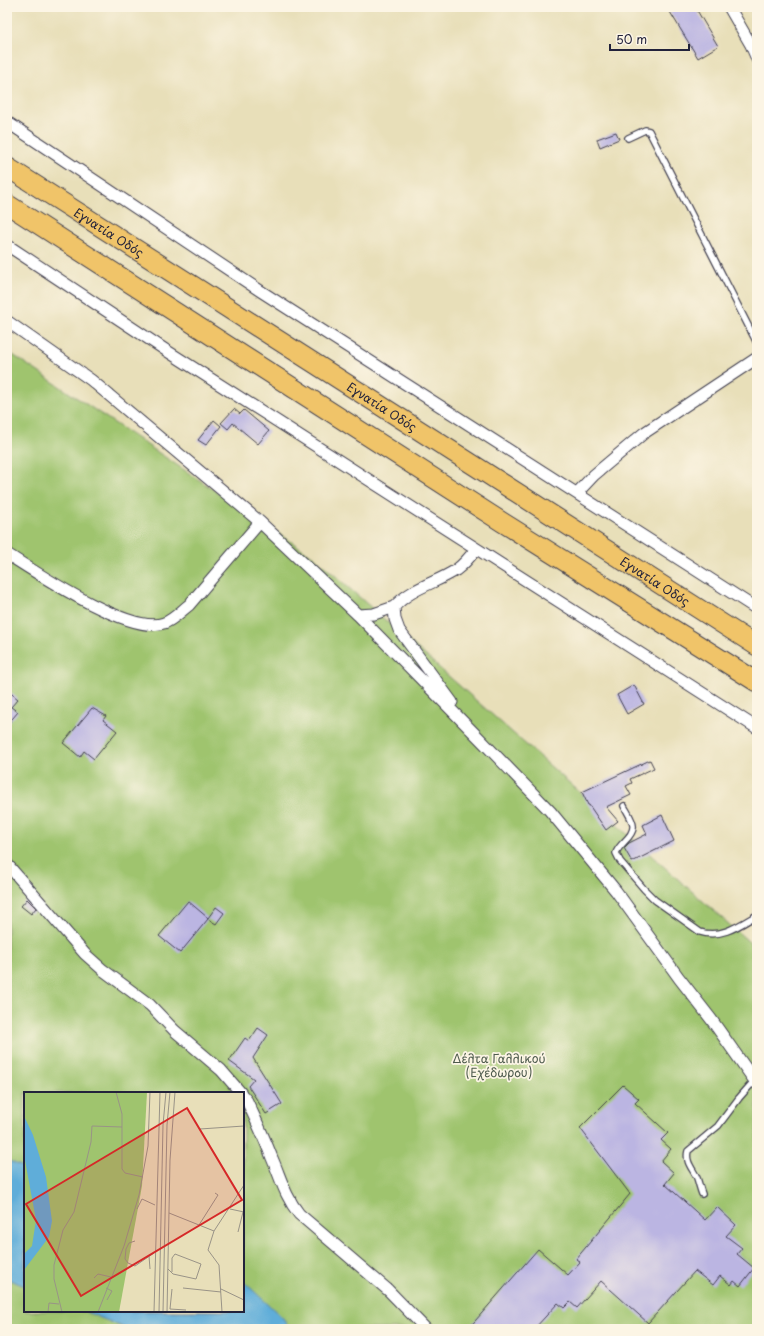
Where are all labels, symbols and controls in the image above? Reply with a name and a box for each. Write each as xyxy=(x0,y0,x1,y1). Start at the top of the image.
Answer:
scale bar xyxy=(610,26,689,52)
text: 50 m xyxy=(616,30,647,48)
street label: Εγνατία Οδός xyxy=(71,203,147,261)
street label: Εγνατία Οδός xyxy=(344,378,420,436)
street label: Εγνατία Οδός xyxy=(617,552,693,610)
park label: Δέλτα Γαλλικού (Εχέδωρου) xyxy=(452,1049,546,1081)
inset map xyxy=(24,1092,244,1312)

